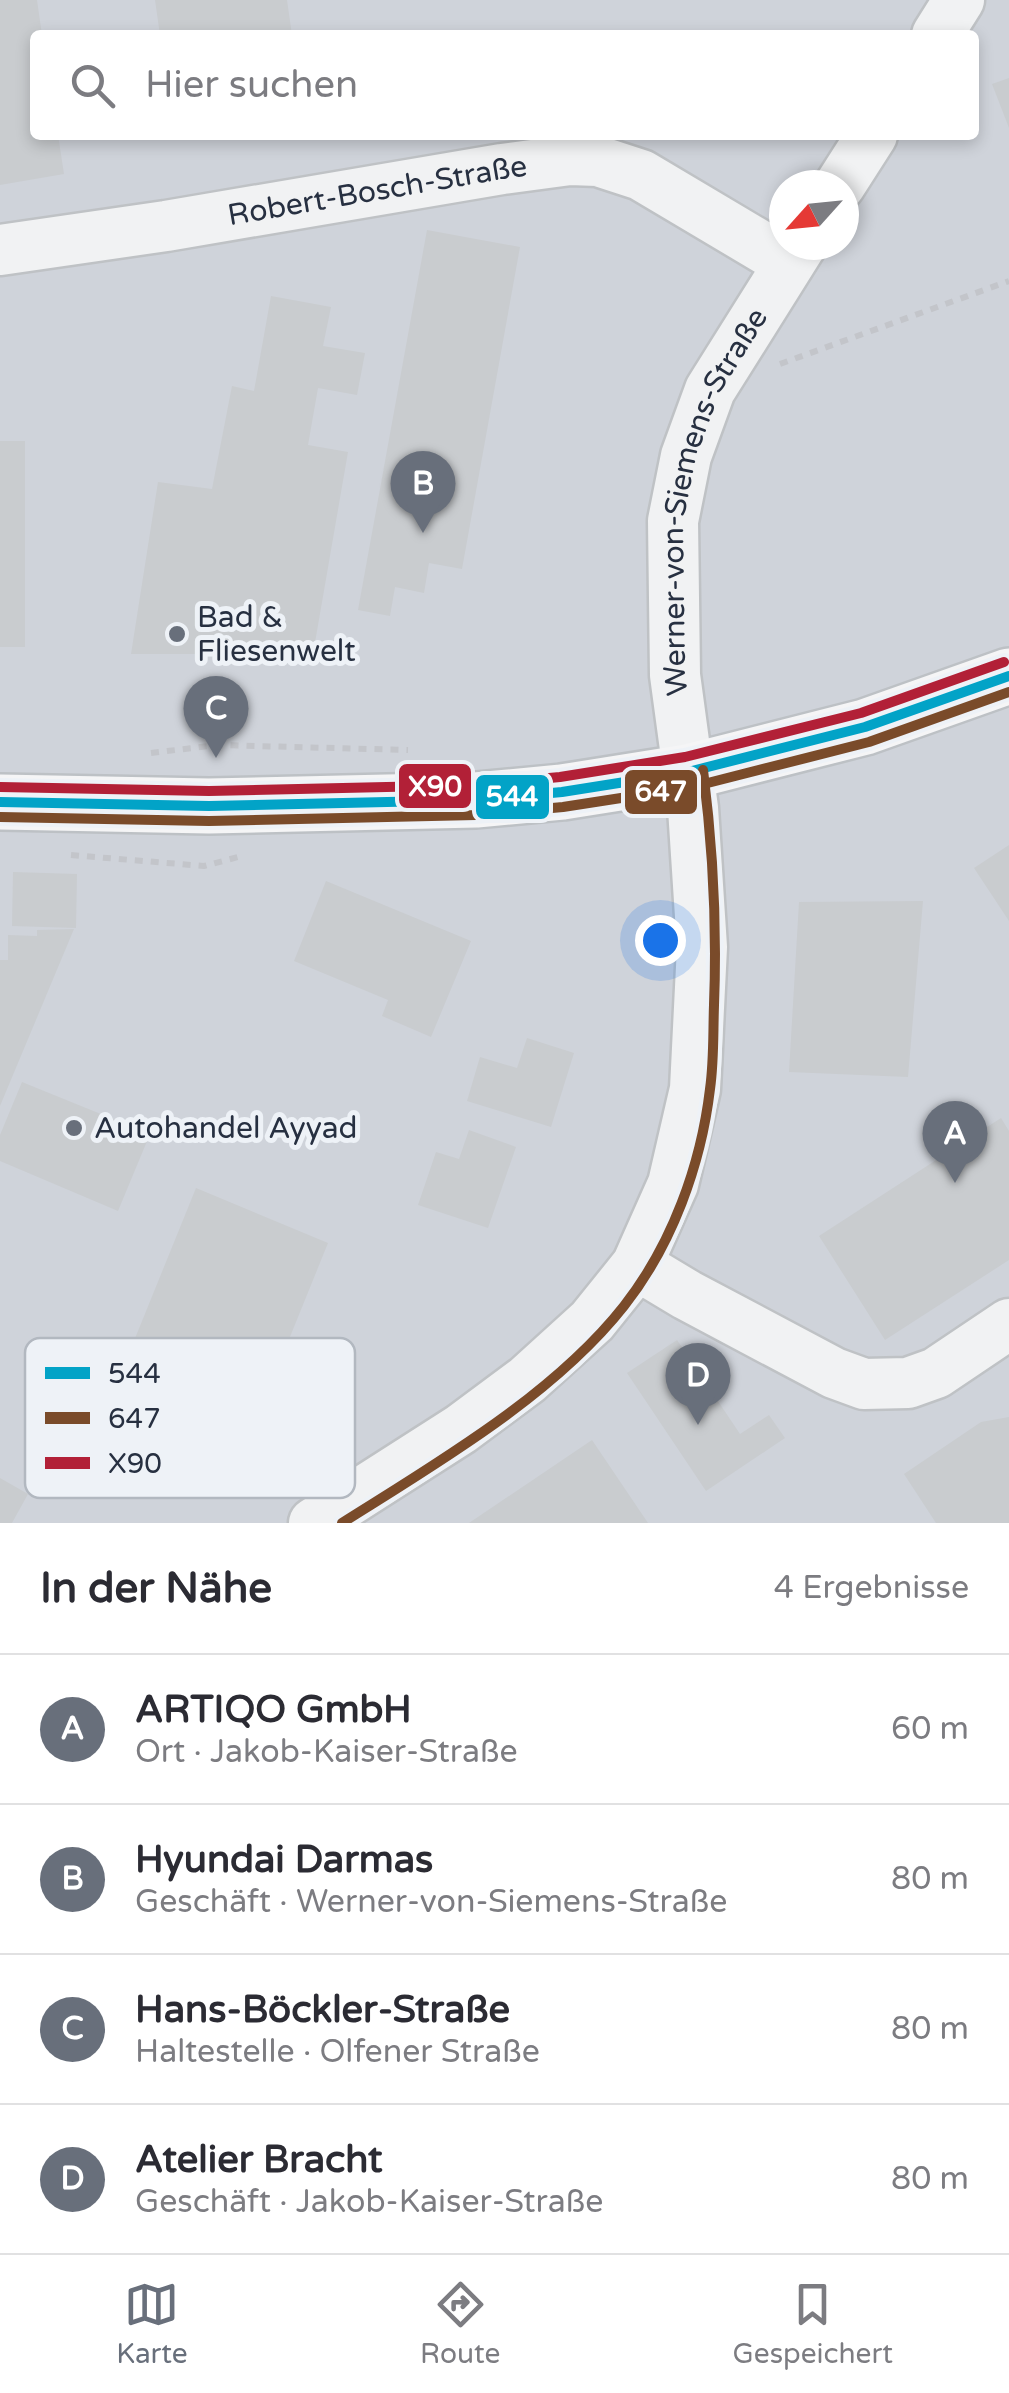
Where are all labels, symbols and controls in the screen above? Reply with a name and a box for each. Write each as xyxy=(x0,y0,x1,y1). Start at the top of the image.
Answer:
search box xyxy=(30,30,979,140)
icon: search xyxy=(65,58,120,113)
text: Hier suchen xyxy=(145,62,358,108)
street label: Robert-Bosch-Straße xyxy=(225,148,529,234)
north arrow xyxy=(769,170,859,260)
street label: Werner-von-Siemens-Straße xyxy=(655,301,776,698)
pin: B xyxy=(390,450,456,533)
place label: Bad & Fliesenwelt xyxy=(197,599,356,670)
marker: Bad & Fliesenwelt xyxy=(166,623,188,645)
pin: C xyxy=(184,676,248,758)
line badge: X90 xyxy=(397,762,473,810)
line badge: 647 xyxy=(623,768,699,816)
text: X90 xyxy=(408,770,462,804)
line badge: 544 xyxy=(474,773,551,821)
text: 647 xyxy=(635,775,687,809)
text: 544 xyxy=(486,780,539,814)
your location xyxy=(635,915,686,966)
pin: A xyxy=(922,1100,988,1183)
place label: Autohandel Ayyad xyxy=(94,1110,357,1147)
marker: Autohandel Ayyad xyxy=(63,1117,85,1139)
legend xyxy=(25,1338,355,1498)
pin: D xyxy=(666,1342,730,1425)
text: 544 xyxy=(108,1357,161,1391)
text: 647 xyxy=(108,1402,161,1436)
text: X90 xyxy=(108,1447,162,1481)
text: In der Nähe xyxy=(40,1563,272,1614)
text: 4 Ergebnisse xyxy=(774,1569,969,1607)
text: ARTIQO GmbH xyxy=(135,1687,412,1733)
text: A xyxy=(61,1710,84,1748)
text: 60 m xyxy=(891,1710,969,1748)
text: Ort · Jakob-Kaiser-Straße xyxy=(135,1733,518,1771)
text: Hyundai Darmas xyxy=(135,1837,433,1883)
text: B xyxy=(61,1860,84,1898)
text: 80 m xyxy=(891,1860,969,1898)
text: Geschäft · Werner-von-Siemens-Straße xyxy=(135,1883,727,1921)
text: Hans-Böckler-Straße xyxy=(135,1987,510,2033)
text: C xyxy=(61,2010,84,2048)
text: 80 m xyxy=(891,2010,969,2048)
text: Haltestelle · Olfener Straße xyxy=(135,2033,540,2071)
text: Atelier Bracht xyxy=(135,2137,383,2183)
text: D xyxy=(60,2160,85,2198)
text: 80 m xyxy=(891,2160,969,2198)
text: Geschäft · Jakob-Kaiser-Straße xyxy=(135,2183,603,2221)
tab: Karte xyxy=(116,2277,188,2371)
tab: Route xyxy=(420,2277,500,2371)
tab: Gespeichert xyxy=(733,2277,893,2371)

